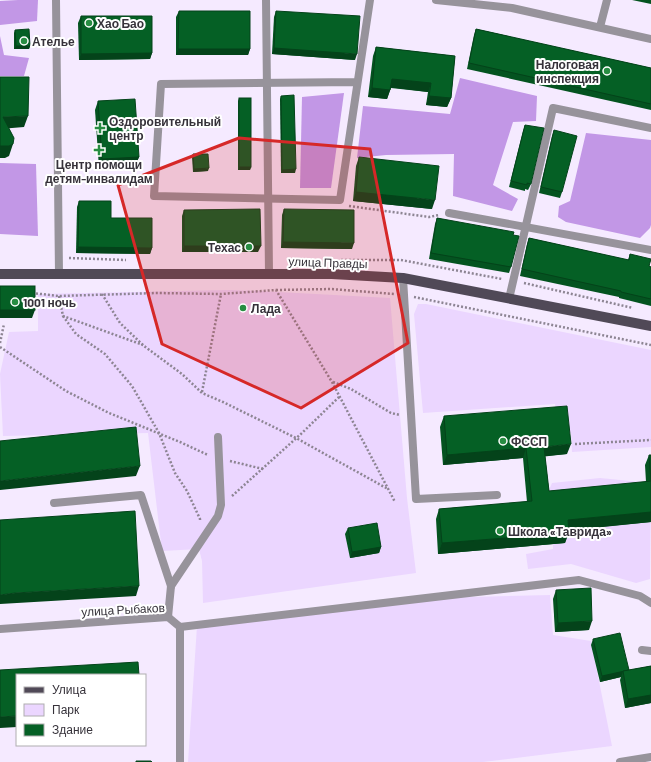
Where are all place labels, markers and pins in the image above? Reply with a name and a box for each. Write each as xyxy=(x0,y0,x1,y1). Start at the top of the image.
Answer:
place label: Хао Бао xyxy=(97,16,144,30)
marker: Хао Бао xyxy=(84,18,94,28)
place label: Ателье xyxy=(32,34,75,48)
marker: Ателье xyxy=(19,36,29,46)
place label: Налоговая инспекция xyxy=(536,57,599,86)
marker: Налоговая инспекция xyxy=(602,66,612,76)
place label: Оздоровительный центр xyxy=(109,114,221,143)
marker: Оздоровительный центр xyxy=(94,122,106,134)
marker: Центр помощи детям-инвалидам xyxy=(93,144,105,156)
place label: Центр помощи детям-инвалидам xyxy=(45,157,153,186)
place label: Техас xyxy=(208,240,241,254)
marker: Техас xyxy=(244,242,254,252)
place label: 1001 ночь xyxy=(23,295,76,309)
marker: 1001 ночь xyxy=(10,297,20,307)
place label: Лада xyxy=(251,301,281,316)
marker: Лада xyxy=(238,303,248,313)
place label: ФССП xyxy=(511,434,547,448)
marker: ФССП xyxy=(498,436,508,446)
place label: Школа «Таврида» xyxy=(508,524,612,539)
marker: Школа «Таврида» xyxy=(495,526,505,536)

